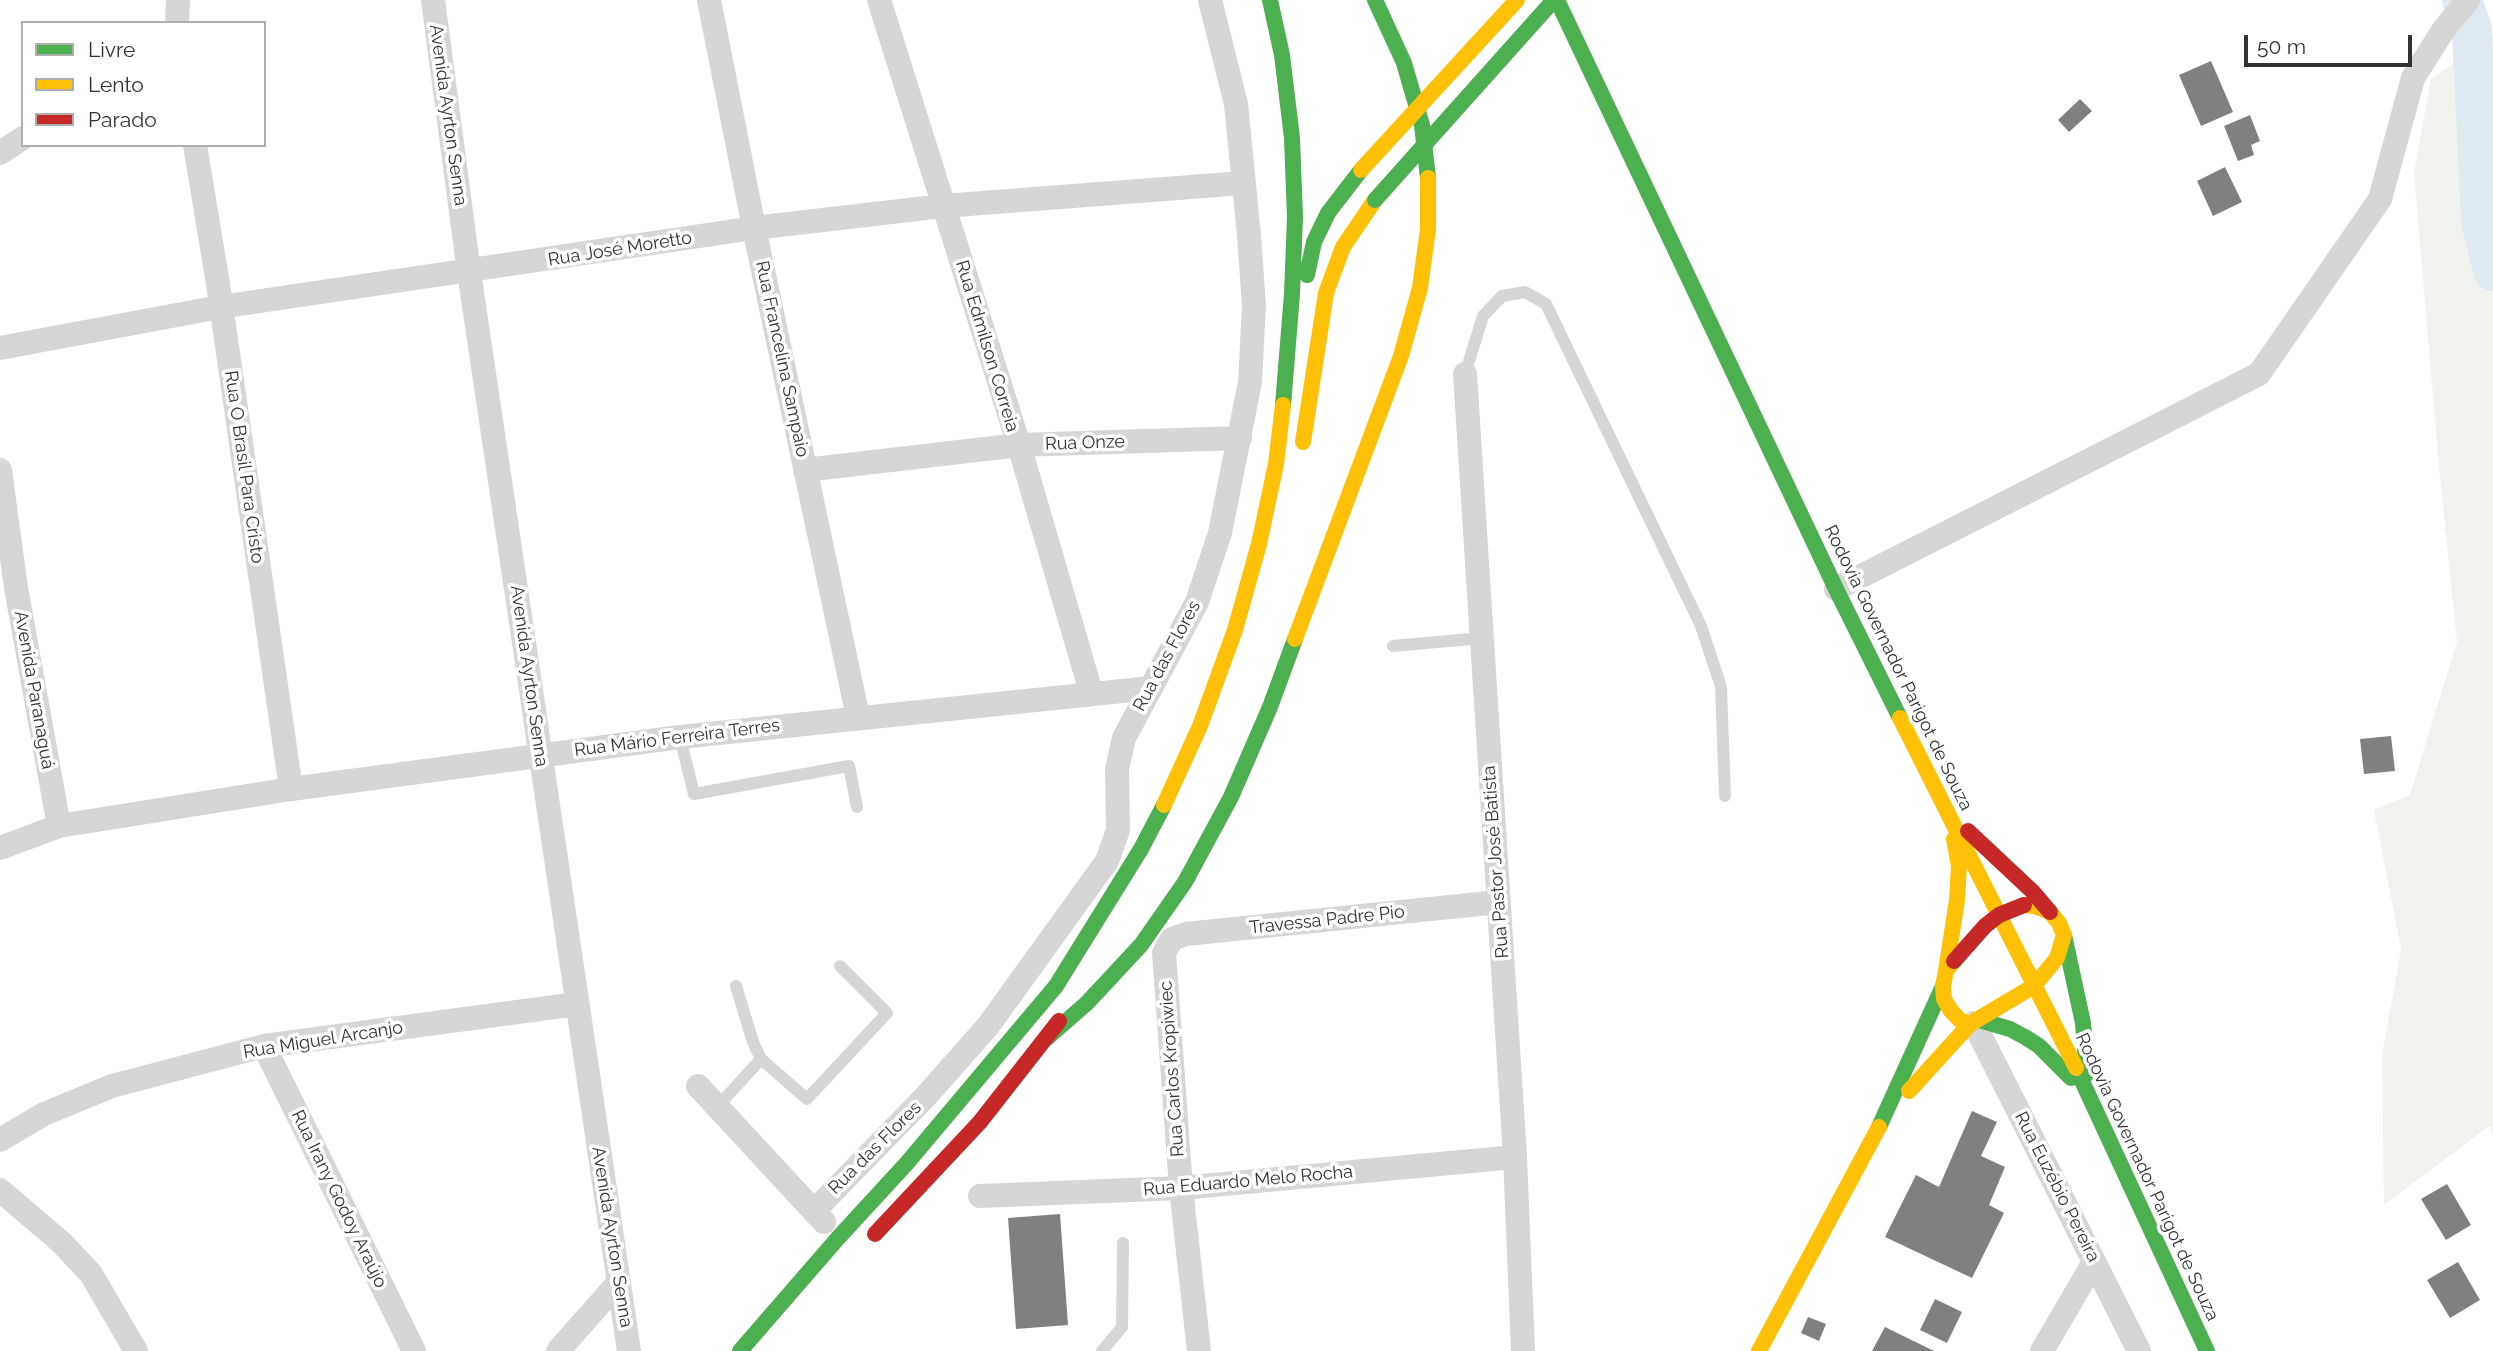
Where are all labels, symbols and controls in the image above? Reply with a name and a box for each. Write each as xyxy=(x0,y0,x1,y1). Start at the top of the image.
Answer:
legend xyxy=(21,21,266,147)
scale bar xyxy=(2248,21,2416,65)
street label: Avenida Ayrton Senna xyxy=(425,23,471,207)
text: 50 m xyxy=(2257,34,2306,59)
text: Livre xyxy=(88,37,135,62)
text: Lento xyxy=(88,72,144,97)
text: Parado xyxy=(88,107,157,132)
street label: Rua José Moretto xyxy=(547,227,693,271)
street label: Rua Edmilson Correia xyxy=(951,258,1023,434)
street label: Rua Francelina Sampaio xyxy=(751,259,813,459)
street label: Rua O Brasil Para Cristo xyxy=(220,369,268,565)
street label: Rua Onze xyxy=(1045,431,1125,455)
street label: Rodovia Governador Parigot de Souza xyxy=(1819,522,1977,814)
street label: Avenida Ayrton Senna xyxy=(506,584,552,768)
street label: Rua das Flores xyxy=(1129,597,1205,715)
street label: Avenida Paranaguá xyxy=(9,609,59,771)
street label: Rua Mário Ferreira Terres xyxy=(573,715,781,761)
street label: Rua Pastor José Batista xyxy=(1478,765,1514,959)
street label: Travessa Padre Pio xyxy=(1248,901,1406,939)
street label: Rua Carlos Kropiwiec xyxy=(1155,980,1189,1158)
street label: Rua Miguel Arcanjo xyxy=(242,1017,404,1063)
street label: Rodovia Governador Parigot de Souza xyxy=(2071,1030,2223,1324)
street label: Rua das Flores xyxy=(824,1097,926,1199)
street label: Rua Irany Godoy Araújo xyxy=(287,1107,391,1291)
street label: Rua Euzébio Pereira xyxy=(2010,1108,2104,1266)
street label: Avenida Ayrton Senna xyxy=(587,1145,637,1329)
street label: Rua Eduardo Melo Rocha xyxy=(1142,1161,1354,1201)

